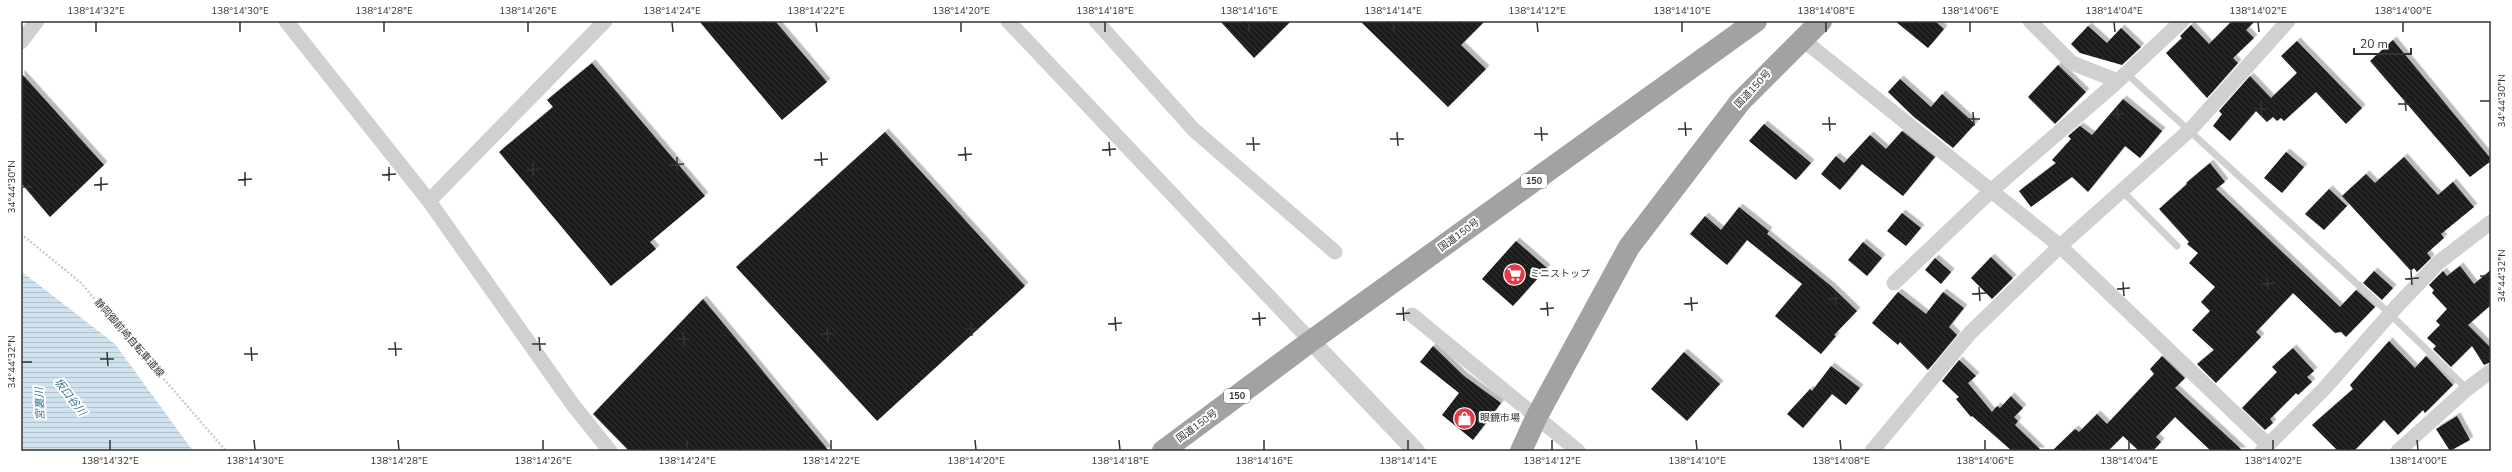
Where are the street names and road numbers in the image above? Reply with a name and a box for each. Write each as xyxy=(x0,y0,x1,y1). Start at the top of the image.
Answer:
street label: 国道150号 xyxy=(1732,67,1774,111)
road number: 150 xyxy=(1521,174,1547,188)
street label: 国道150号 xyxy=(1435,215,1483,255)
street label: 静岡御前崎自転車道線 xyxy=(91,296,167,380)
road number: 150 xyxy=(1224,389,1250,403)
street label: 国道150号 xyxy=(1173,406,1221,446)

